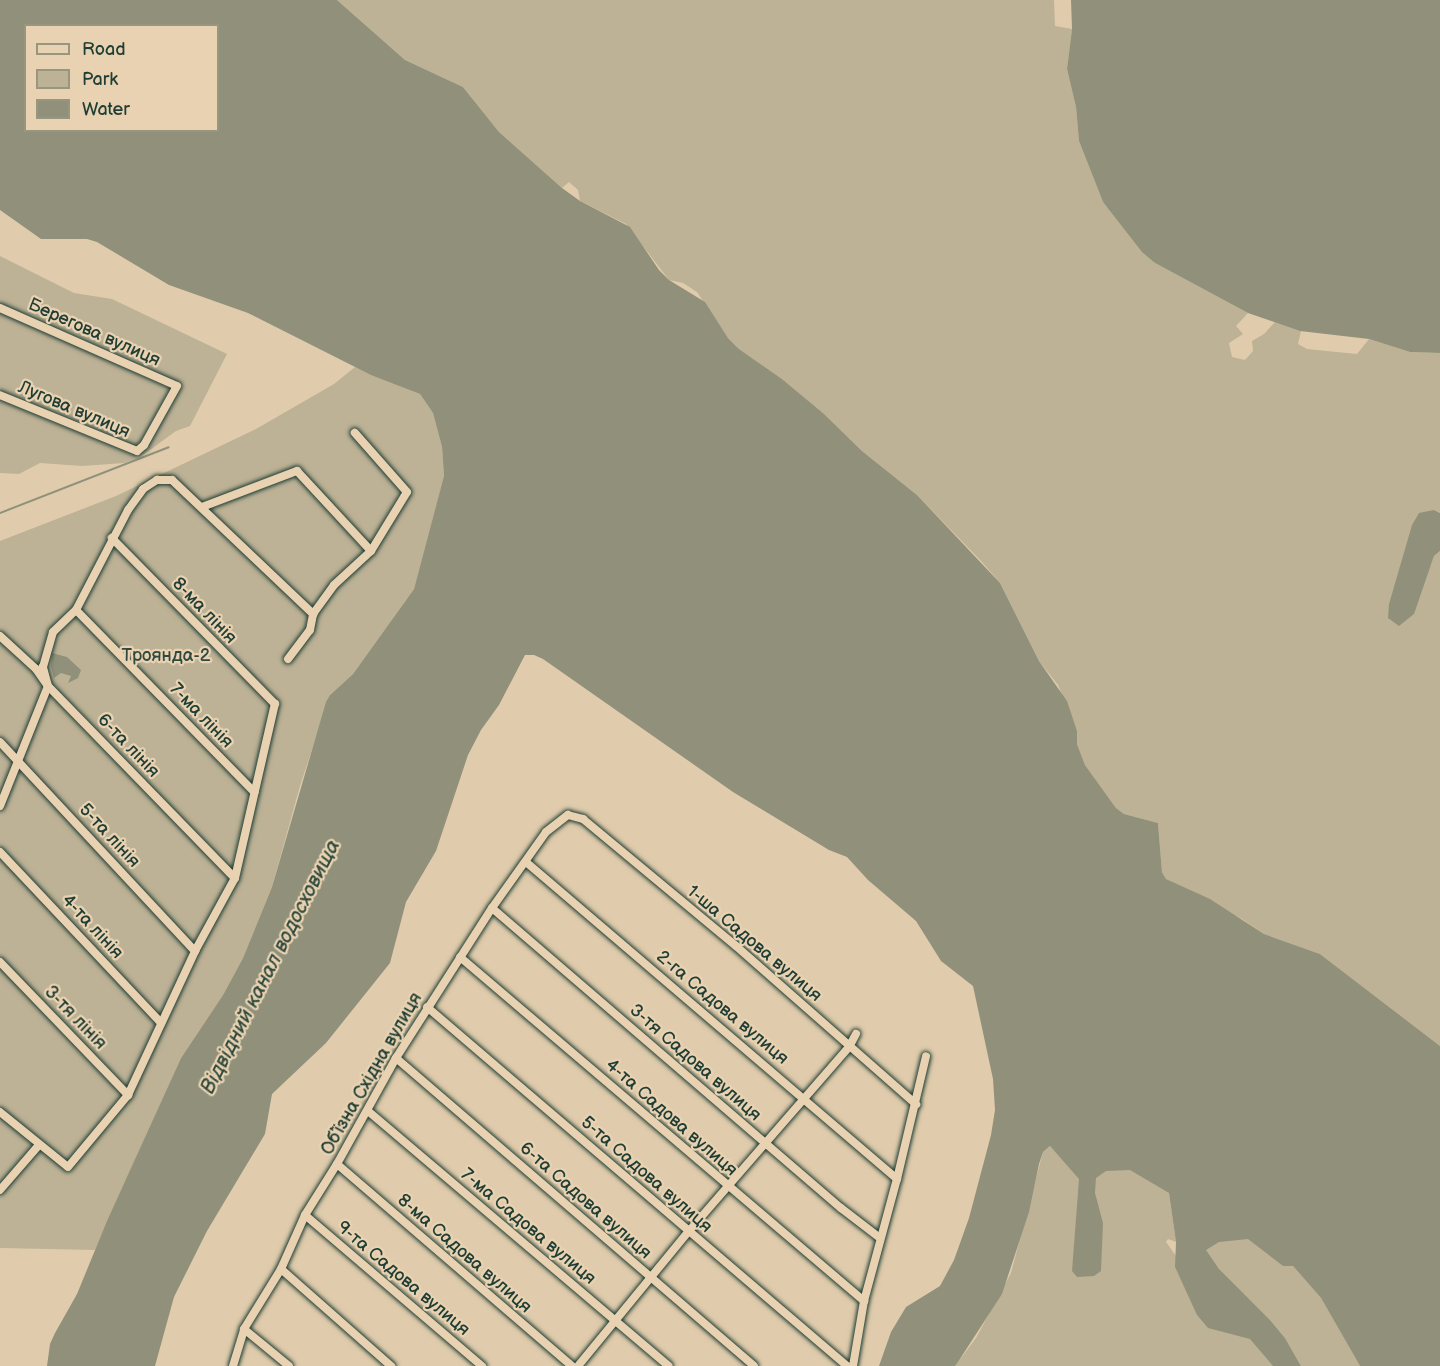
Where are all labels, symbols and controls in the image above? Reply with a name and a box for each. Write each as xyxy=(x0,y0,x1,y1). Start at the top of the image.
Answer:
legend xyxy=(24,24,219,132)
text: Road xyxy=(82,39,126,60)
text: Park xyxy=(82,69,118,90)
text: Water xyxy=(82,99,130,120)
street label: Берегова вулиця xyxy=(25,294,163,372)
street label: Лугова вулиця xyxy=(15,377,133,443)
street label: 8-ма лінія xyxy=(167,573,241,649)
park label: Троянда-2 xyxy=(122,645,210,667)
street label: 7-ма лінія xyxy=(165,679,237,753)
street label: 6-та лінія xyxy=(92,710,164,782)
street label: 5-та лінія xyxy=(74,800,144,872)
water label: Відвідний канал водосховища xyxy=(196,836,346,1098)
street label: 1-ша Садова вулиця xyxy=(682,881,826,1007)
street label: 4-та лінія xyxy=(57,890,127,964)
street label: 2-га Садова вулиця xyxy=(651,946,793,1070)
street label: 3-тя лінія xyxy=(39,982,111,1054)
street label: Обʼїзна Східна вулиця xyxy=(317,989,427,1159)
street label: 3-тя Садова вулиця xyxy=(625,1000,765,1126)
street label: 4-та Садова вулиця xyxy=(601,1055,741,1181)
street label: 5-та Садова вулиця xyxy=(576,1112,716,1238)
street label: 6-та Садова вулиця xyxy=(515,1138,655,1264)
street label: 7-ма Садова вулиця xyxy=(456,1164,600,1290)
street label: 8-ма Садова вулиця xyxy=(392,1190,536,1318)
street label: 9-та Садова вулиця xyxy=(332,1217,474,1341)

